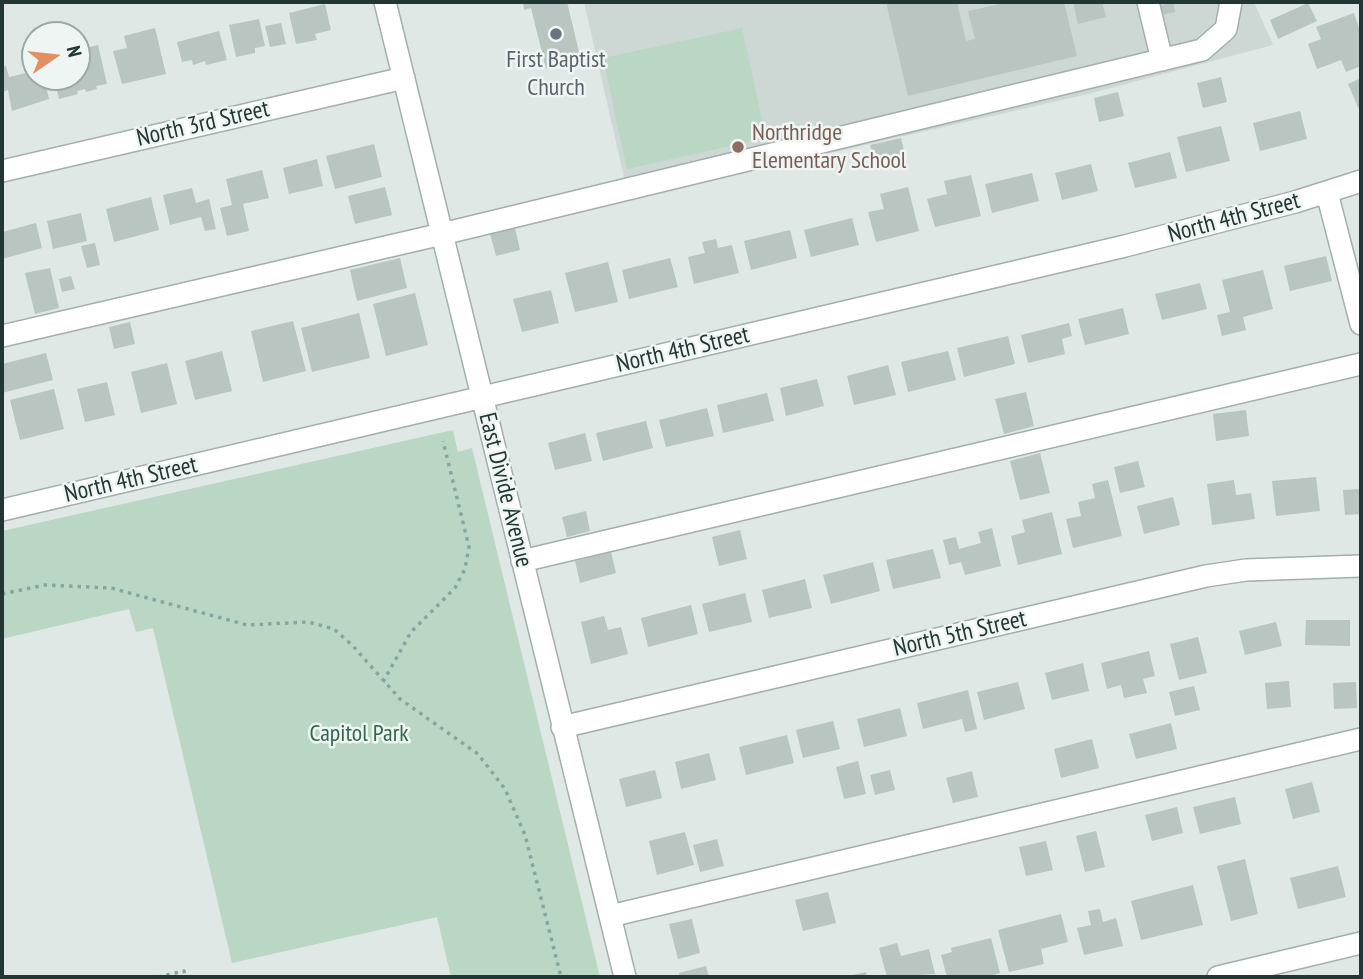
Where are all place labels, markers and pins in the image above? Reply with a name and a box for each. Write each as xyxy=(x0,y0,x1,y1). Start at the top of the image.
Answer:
marker: First Baptist Church xyxy=(548,26,564,42)
place label: First Baptist Church xyxy=(506,46,606,102)
place label: Northridge Elementary School xyxy=(752,119,906,175)
marker: Northridge Elementary School xyxy=(730,139,746,155)

